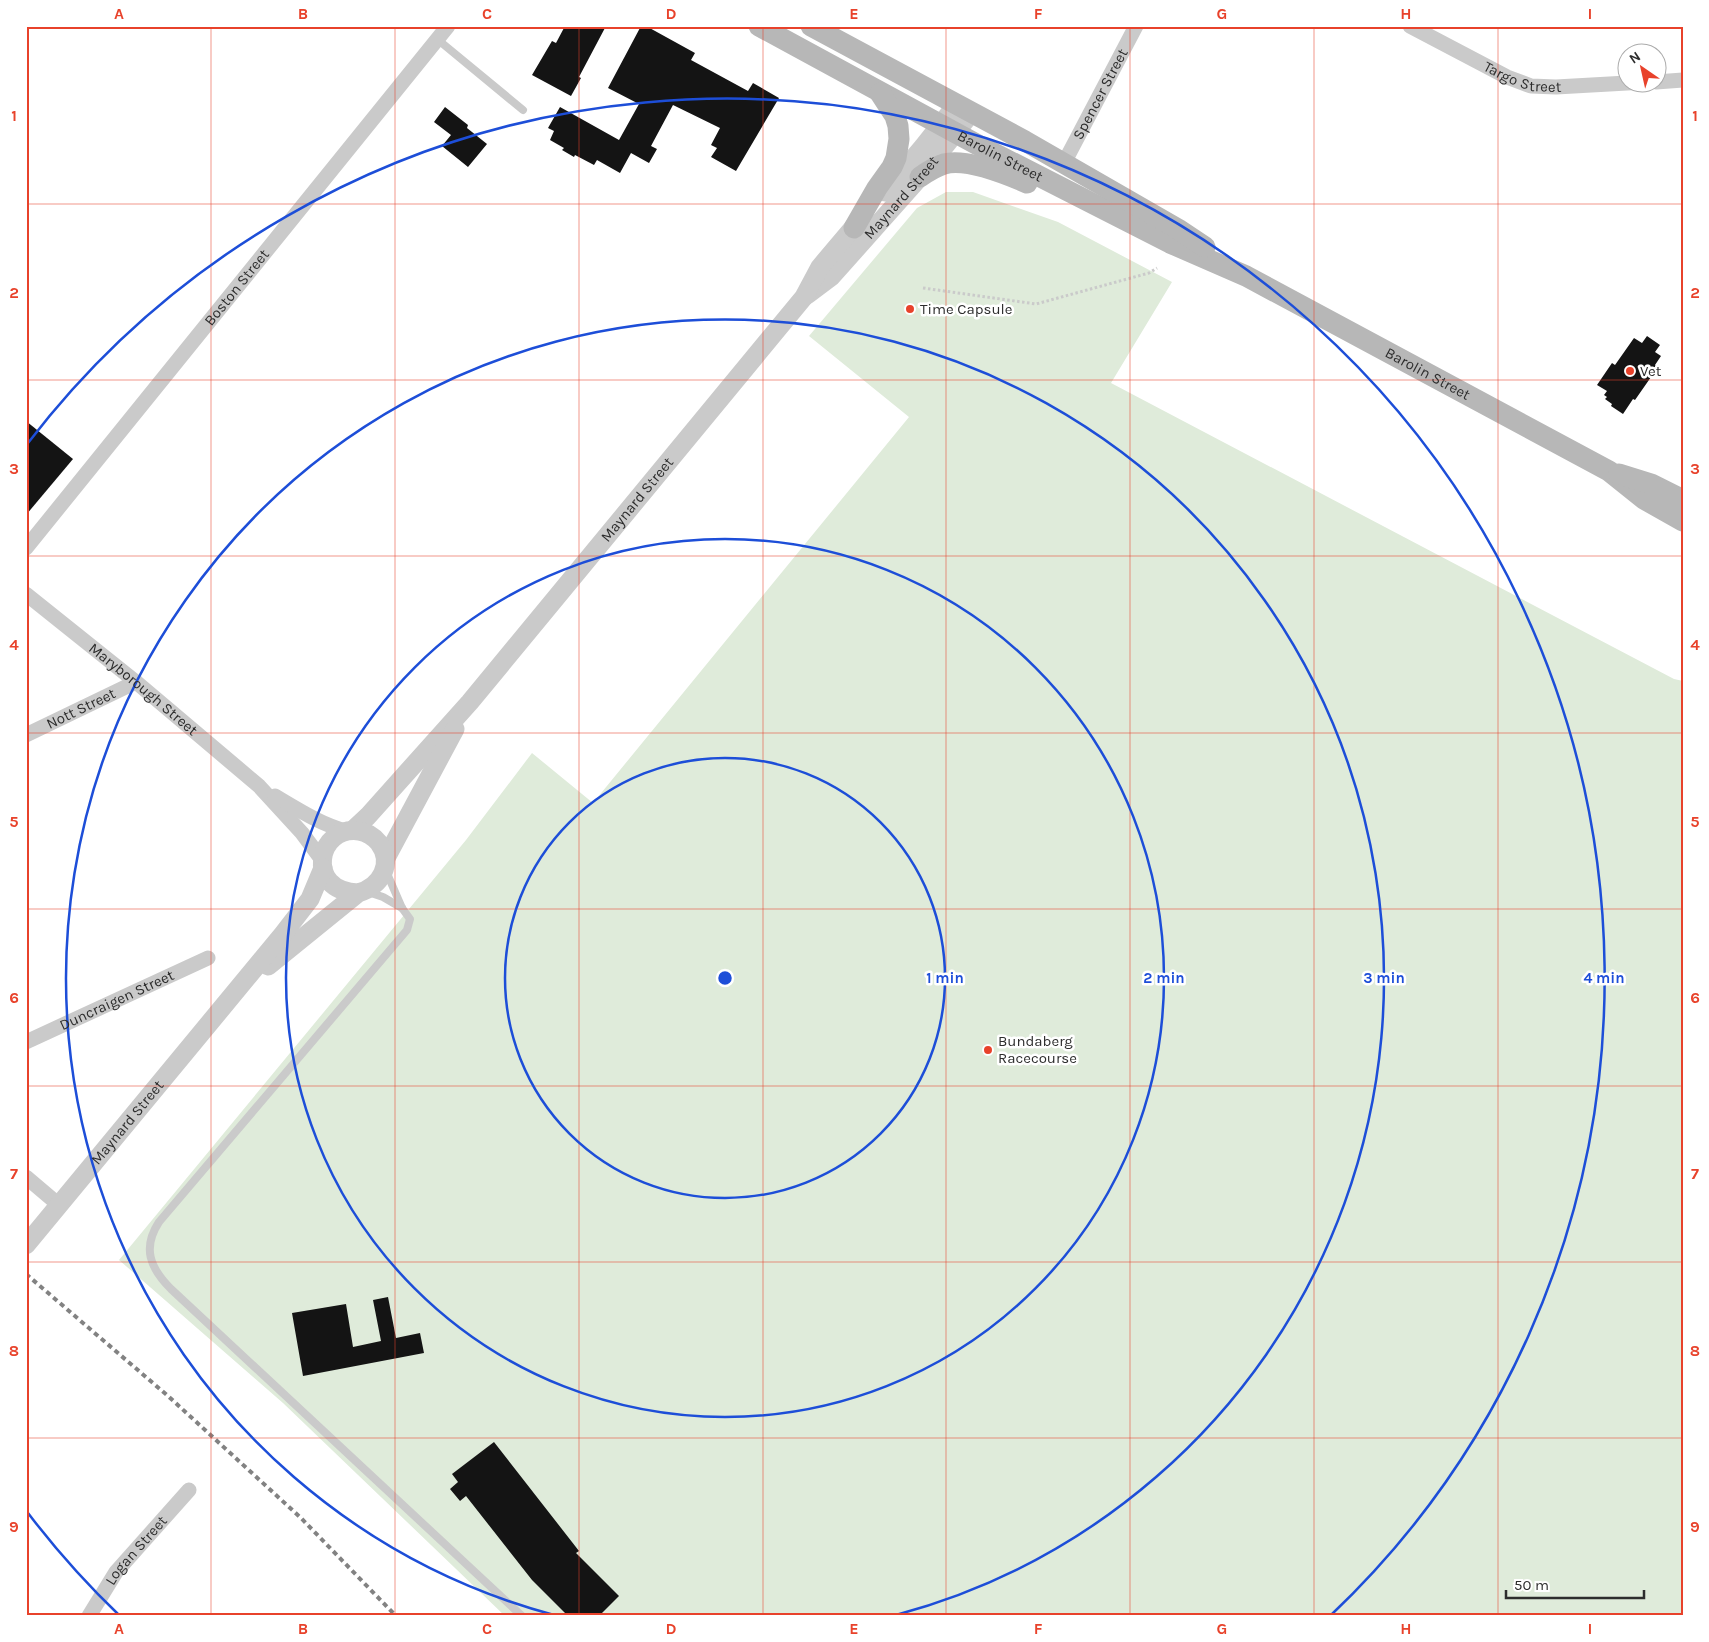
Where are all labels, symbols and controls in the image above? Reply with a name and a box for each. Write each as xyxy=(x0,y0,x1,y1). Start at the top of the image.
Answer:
text: A xyxy=(114,4,124,23)
text: B xyxy=(298,4,308,23)
text: C xyxy=(482,4,492,23)
text: D xyxy=(666,4,677,23)
text: E xyxy=(849,4,859,23)
text: F xyxy=(1034,4,1043,23)
text: G xyxy=(1217,4,1227,23)
text: H xyxy=(1400,4,1412,23)
text: I xyxy=(1588,4,1592,23)
north arrow xyxy=(1616,42,1666,92)
street label: Spencer Street xyxy=(1069,45,1132,143)
text: N xyxy=(1626,48,1644,67)
street label: Targo Street xyxy=(1481,57,1562,96)
text: 1 xyxy=(11,106,17,125)
text: 1 xyxy=(1692,106,1698,125)
street label: Barolin Street xyxy=(954,127,1046,186)
street label: Maynard Street xyxy=(860,152,942,243)
street label: Boston Street xyxy=(200,245,273,329)
text: 2 xyxy=(9,283,19,302)
text: 2 xyxy=(1690,283,1700,302)
place label: Time Capsule xyxy=(920,300,1012,318)
marker: Time Capsule xyxy=(904,303,916,315)
street label: Barolin Street xyxy=(1382,344,1474,404)
place label: Vet xyxy=(1640,362,1662,380)
marker: Vet xyxy=(1624,365,1636,377)
street label: Maynard Street xyxy=(597,453,677,545)
text: 3 xyxy=(9,459,19,478)
text: 3 xyxy=(1690,459,1700,478)
text: 4 xyxy=(9,635,19,654)
text: 4 xyxy=(1690,635,1700,654)
street label: Maryborough Street xyxy=(85,639,202,739)
street label: Nott Street xyxy=(43,684,119,733)
text: 5 xyxy=(9,812,19,831)
text: 5 xyxy=(1690,812,1700,831)
street label: Duncraigen Street xyxy=(57,966,177,1034)
centre of rings xyxy=(716,969,734,987)
text: 1 min xyxy=(926,969,964,987)
text: 2 min xyxy=(1143,969,1185,987)
text: 3 min xyxy=(1363,969,1405,987)
text: 4 min xyxy=(1583,969,1625,987)
text: 6 xyxy=(9,988,19,1007)
text: 6 xyxy=(1690,988,1700,1007)
place label: Bundaberg Racecourse xyxy=(998,1032,1077,1067)
marker: Bundaberg Racecourse xyxy=(982,1044,994,1056)
street label: Maynard Street xyxy=(87,1076,168,1168)
text: 7 xyxy=(10,1164,18,1183)
text: 7 xyxy=(1691,1164,1699,1183)
text: 8 xyxy=(9,1341,19,1360)
text: 8 xyxy=(1690,1341,1700,1360)
street label: Logan Street xyxy=(101,1512,171,1588)
text: 9 xyxy=(9,1517,19,1536)
text: 9 xyxy=(1690,1517,1700,1536)
scale bar xyxy=(1506,1567,1644,1599)
text: 50 m xyxy=(1514,1576,1549,1594)
text: A xyxy=(114,1619,124,1638)
text: B xyxy=(298,1619,308,1638)
text: C xyxy=(482,1619,492,1638)
text: D xyxy=(666,1619,677,1638)
text: E xyxy=(849,1619,859,1638)
text: F xyxy=(1034,1619,1043,1638)
text: G xyxy=(1217,1619,1227,1638)
text: H xyxy=(1400,1619,1412,1638)
text: I xyxy=(1588,1619,1592,1638)

